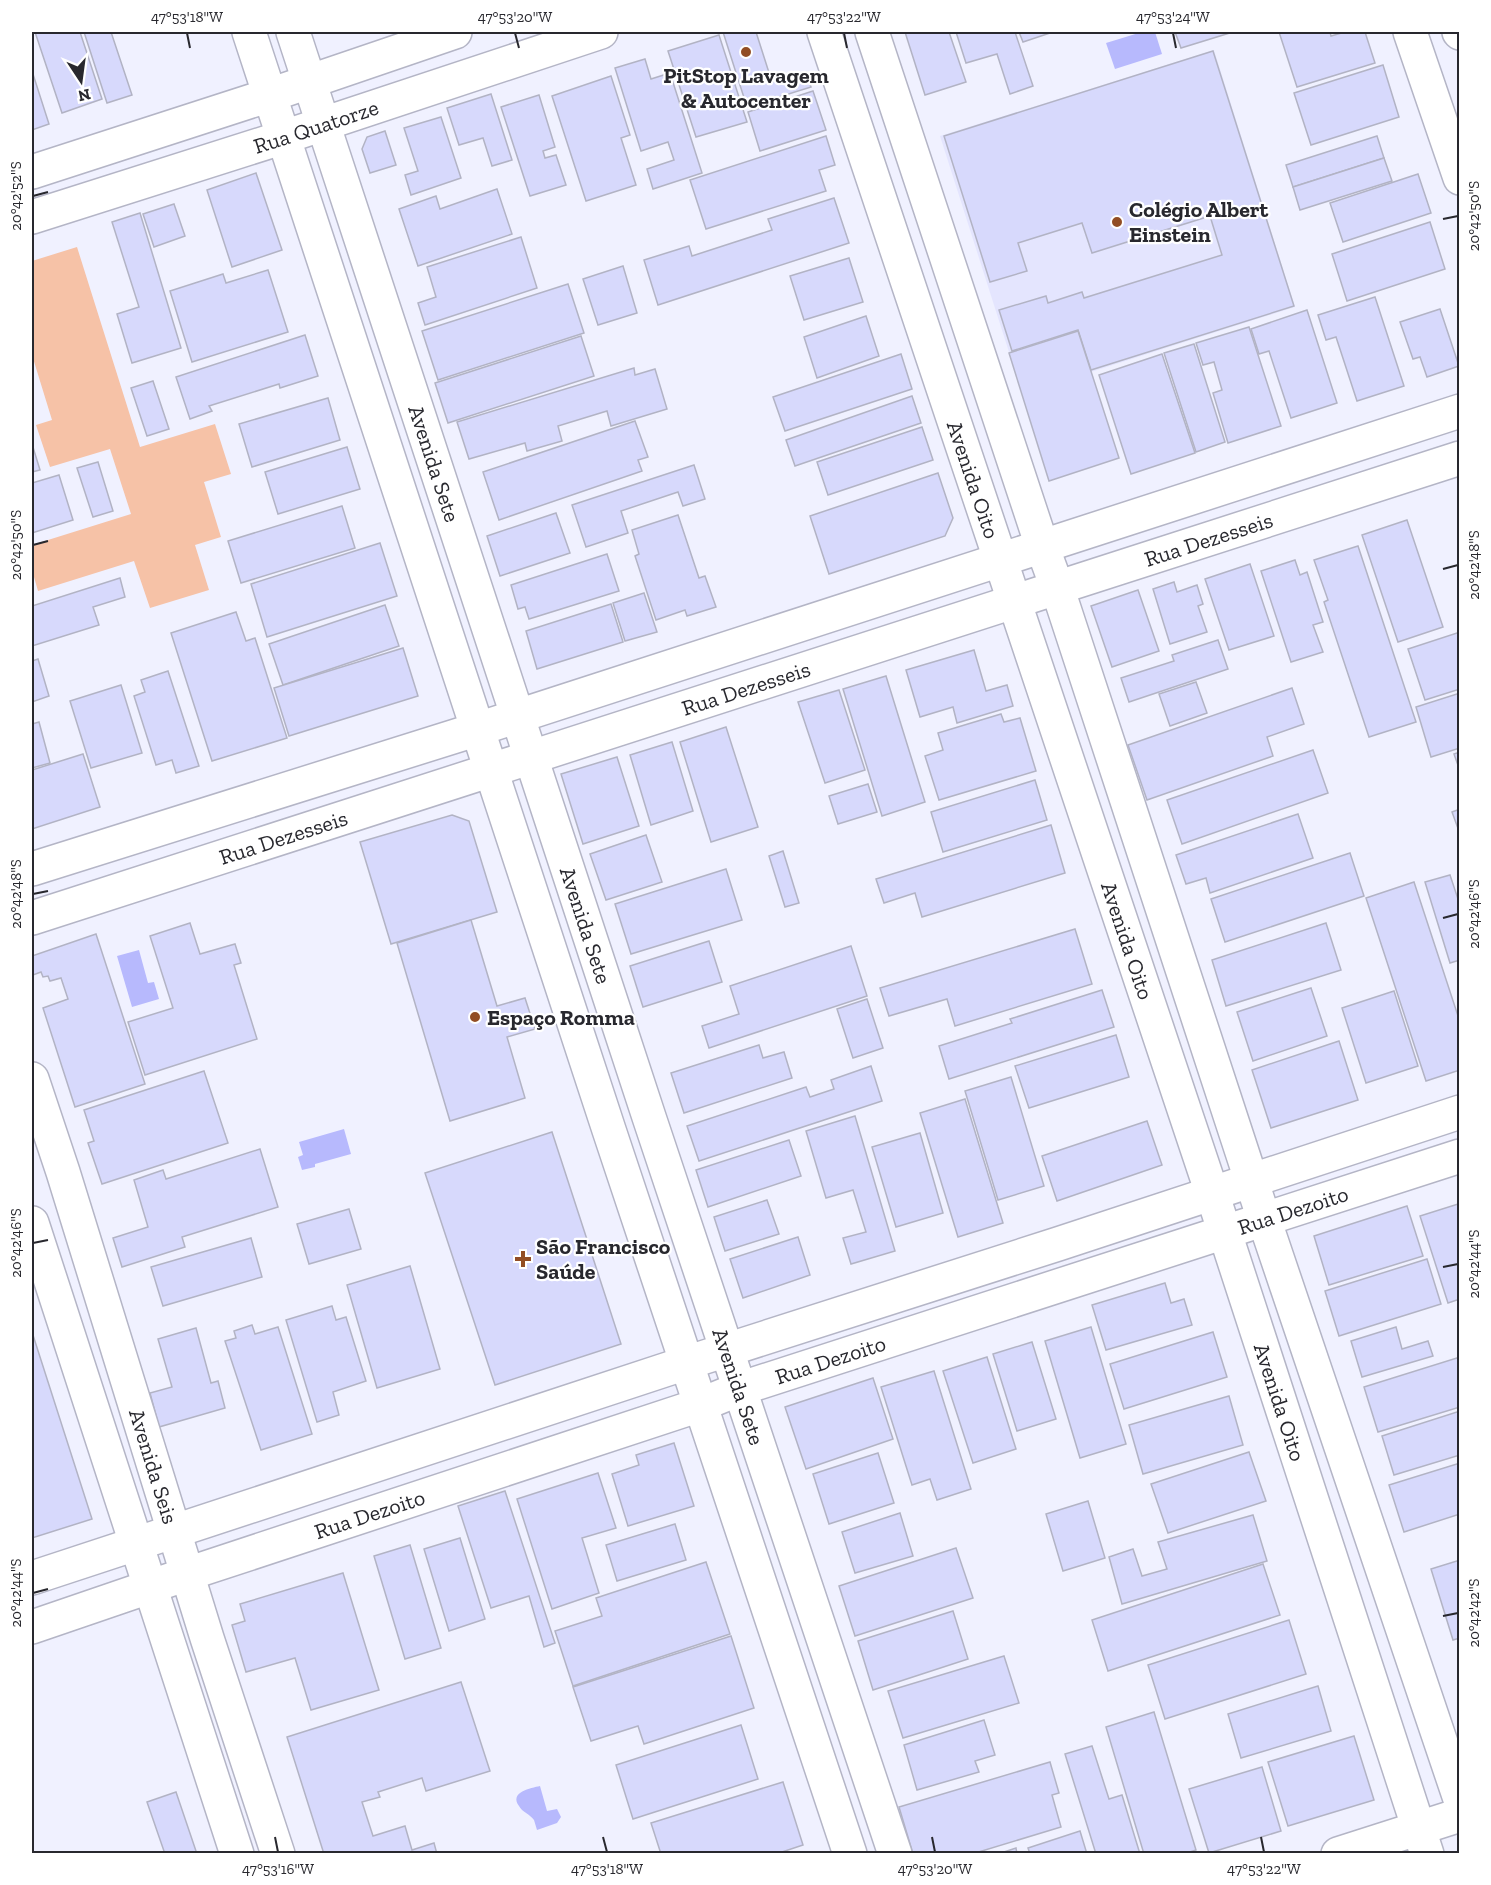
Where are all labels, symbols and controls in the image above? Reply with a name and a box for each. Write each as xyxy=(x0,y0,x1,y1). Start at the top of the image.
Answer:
text: 47°53'18"W xyxy=(151,8,223,26)
text: 47°53'20"W xyxy=(478,8,552,26)
text: 47°53'22"W xyxy=(807,8,881,26)
text: 47°53'24"W xyxy=(1136,8,1210,26)
marker: PitStop Lavagem & Autocenter xyxy=(739,45,753,59)
north arrow xyxy=(51,51,111,111)
place label: PitStop Lavagem & Autocenter xyxy=(663,62,830,114)
text: N xyxy=(76,85,92,106)
street label: Rua Quatorze xyxy=(250,94,382,160)
text: 20°42'52"S xyxy=(7,161,25,231)
text: 20°42'50"S xyxy=(1465,181,1483,251)
place label: Colégio Albert Einstein xyxy=(1129,196,1268,248)
marker: Colégio Albert Einstein xyxy=(1110,215,1124,229)
street label: Avenida Sete xyxy=(402,402,466,525)
street label: Avenida Oito xyxy=(941,417,1005,542)
street label: Rua Dezesseis xyxy=(1141,506,1276,573)
text: 20°42'50"S xyxy=(7,510,25,580)
text: 20°42'48"S xyxy=(1465,530,1483,600)
street label: Rua Dezesseis xyxy=(678,655,814,722)
street label: Rua Dezesseis xyxy=(216,804,351,871)
text: 20°42'48"S xyxy=(7,859,25,929)
street label: Avenida Sete xyxy=(554,863,617,987)
street label: Avenida Oito xyxy=(1095,878,1159,1003)
text: 20°42'46"S xyxy=(1465,879,1483,949)
place label: Espaço Romma xyxy=(487,1004,635,1031)
marker: Espaço Romma xyxy=(468,1010,482,1024)
street label: Rua Dezoito xyxy=(1234,1180,1352,1241)
text: 20°42'46"S xyxy=(7,1208,25,1278)
text: 20°42'44"S xyxy=(1465,1229,1483,1299)
place label: São Francisco Saúde xyxy=(536,1233,671,1285)
marker: São Francisco Saúde xyxy=(514,1250,532,1268)
street label: Avenida Sete xyxy=(706,1325,771,1449)
street label: Rua Dezoito xyxy=(772,1330,889,1390)
street label: Avenida Oito xyxy=(1248,1340,1311,1465)
street label: Avenida Seis xyxy=(123,1406,184,1527)
street label: Rua Dezoito xyxy=(311,1484,428,1545)
text: 20°42'44"S xyxy=(7,1558,25,1628)
text: 20°42'42"S xyxy=(1465,1578,1483,1648)
text: 47°53'16"W xyxy=(242,1860,314,1878)
text: 47°53'18"W xyxy=(571,1860,643,1878)
text: 47°53'20"W xyxy=(898,1860,972,1878)
text: 47°53'22"W xyxy=(1227,1860,1301,1878)

